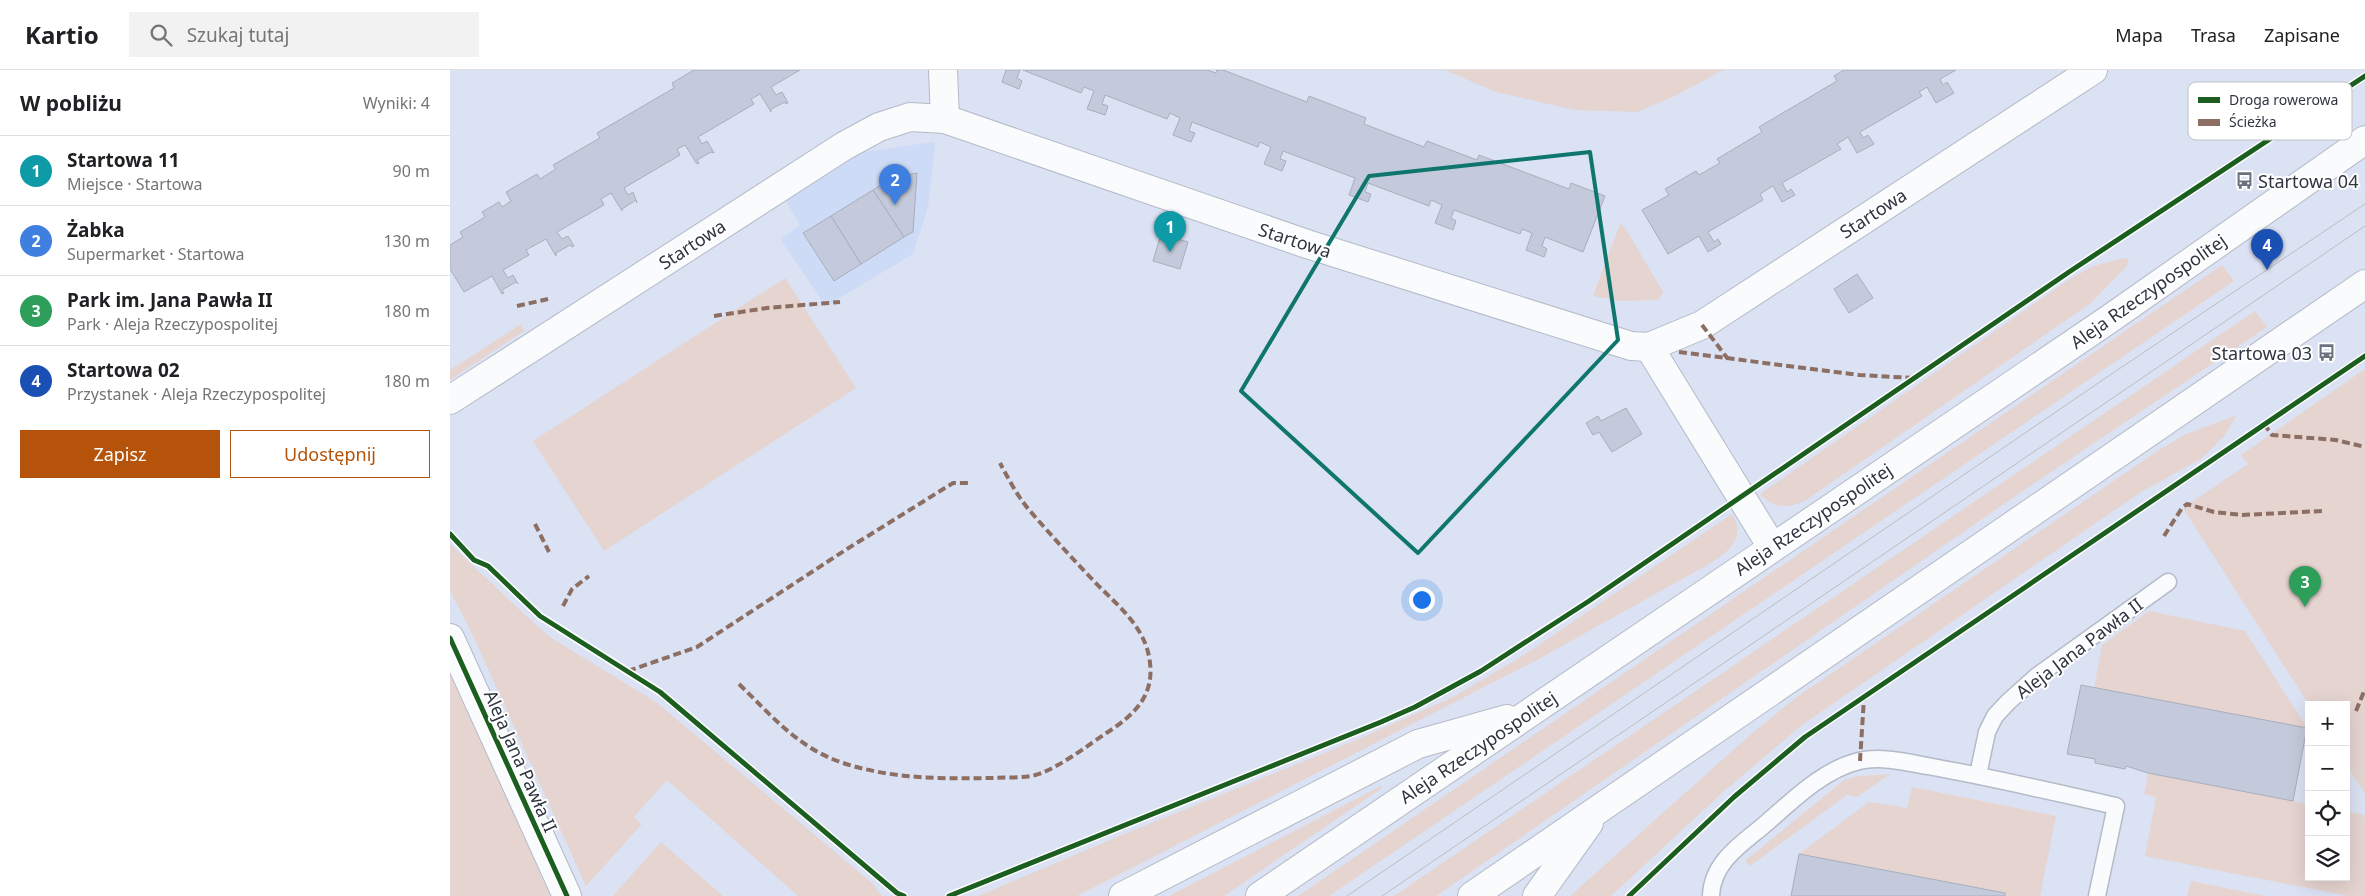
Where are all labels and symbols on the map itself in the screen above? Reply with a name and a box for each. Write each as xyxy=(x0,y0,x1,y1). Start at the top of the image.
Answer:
legend xyxy=(2188,82,2352,140)
text: Droga rowerowa xyxy=(2229,90,2338,109)
text: Ścieżka xyxy=(2229,112,2277,131)
pin: 2 xyxy=(879,164,911,205)
place label: Startowa 04 xyxy=(2258,169,2358,193)
bus stop icon: Startowa 04 xyxy=(2234,171,2254,191)
street label: Startowa xyxy=(1835,182,1911,244)
pin: 1 xyxy=(1154,211,1186,252)
street label: Startowa xyxy=(654,213,730,275)
street label: Startowa xyxy=(1256,217,1334,263)
street label: Aleja Rzeczypospolitej xyxy=(2065,228,2231,354)
pin: 4 xyxy=(2251,229,2283,270)
place label: Startowa 03 xyxy=(2212,341,2312,365)
bus stop icon: Startowa 03 xyxy=(2316,343,2336,363)
street label: Aleja Rzeczypospolitej xyxy=(1730,457,1896,581)
pin: 3 xyxy=(2289,566,2321,607)
your location xyxy=(1409,587,1435,613)
street label: Aleja Jana Pawła II xyxy=(2011,592,2147,704)
street label: Aleja Rzeczypospolitej xyxy=(1395,685,1561,809)
street label: Aleja Jana Pawła II xyxy=(479,686,563,836)

